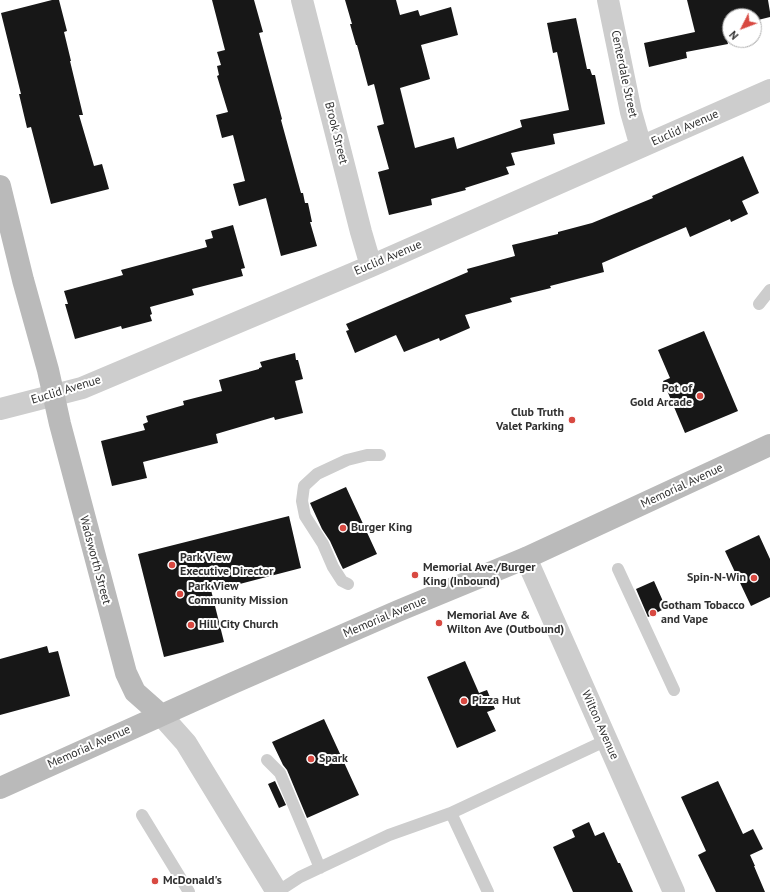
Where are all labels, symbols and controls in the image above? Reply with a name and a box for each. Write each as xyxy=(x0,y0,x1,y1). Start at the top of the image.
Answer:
north arrow xyxy=(722,8,762,48)
text: N xyxy=(726,28,741,43)
street label: Centerdale Street xyxy=(608,29,640,119)
street label: Brook Street xyxy=(321,100,351,166)
street label: Euclid Avenue xyxy=(649,107,721,149)
street label: Euclid Avenue xyxy=(352,237,424,279)
street label: Euclid Avenue xyxy=(29,373,103,407)
place label: Pot of Gold Arcade xyxy=(630,382,692,410)
marker: Pot of Gold Arcade xyxy=(695,391,705,401)
place label: Club Truth Valet Parking xyxy=(496,406,564,434)
marker: Club Truth Valet Parking xyxy=(567,415,577,425)
street label: Memorial Avenue xyxy=(639,461,725,511)
street label: Wadsworth Street xyxy=(76,514,114,606)
place label: Burger King xyxy=(351,521,412,535)
marker: Burger King xyxy=(338,523,348,533)
place label: Park View Executive Director xyxy=(180,551,273,579)
marker: Park View Executive Director xyxy=(167,560,177,570)
place label: Memorial Ave./Burger King (Inbound) xyxy=(423,561,535,589)
marker: Memorial Ave./Burger King (Inbound) xyxy=(410,570,420,580)
place label: Spin-N-Win xyxy=(687,571,746,585)
marker: Spin-N-Win xyxy=(749,573,759,583)
place label: Park View Community Mission xyxy=(188,580,288,608)
marker: Park View Community Mission xyxy=(175,589,185,599)
street label: Memorial Avenue xyxy=(341,593,429,641)
place label: Gotham Tobacco and Vape xyxy=(661,599,745,627)
marker: Gotham Tobacco and Vape xyxy=(648,608,658,618)
place label: Memorial Ave & Wilton Ave (Outbound) xyxy=(447,609,564,637)
place label: Hill City Church xyxy=(199,618,278,632)
marker: Memorial Ave & Wilton Ave (Outbound) xyxy=(434,618,444,628)
marker: Hill City Church xyxy=(186,620,196,630)
street label: Wilton Avenue xyxy=(578,688,622,762)
place label: Pizza Hut xyxy=(472,694,521,708)
marker: Pizza Hut xyxy=(459,696,469,706)
street label: Memorial Avenue xyxy=(45,722,133,772)
place label: Spark xyxy=(319,752,348,766)
marker: Spark xyxy=(306,754,316,764)
place label: McDonald's xyxy=(163,874,222,888)
marker: McDonald's xyxy=(150,876,160,886)

